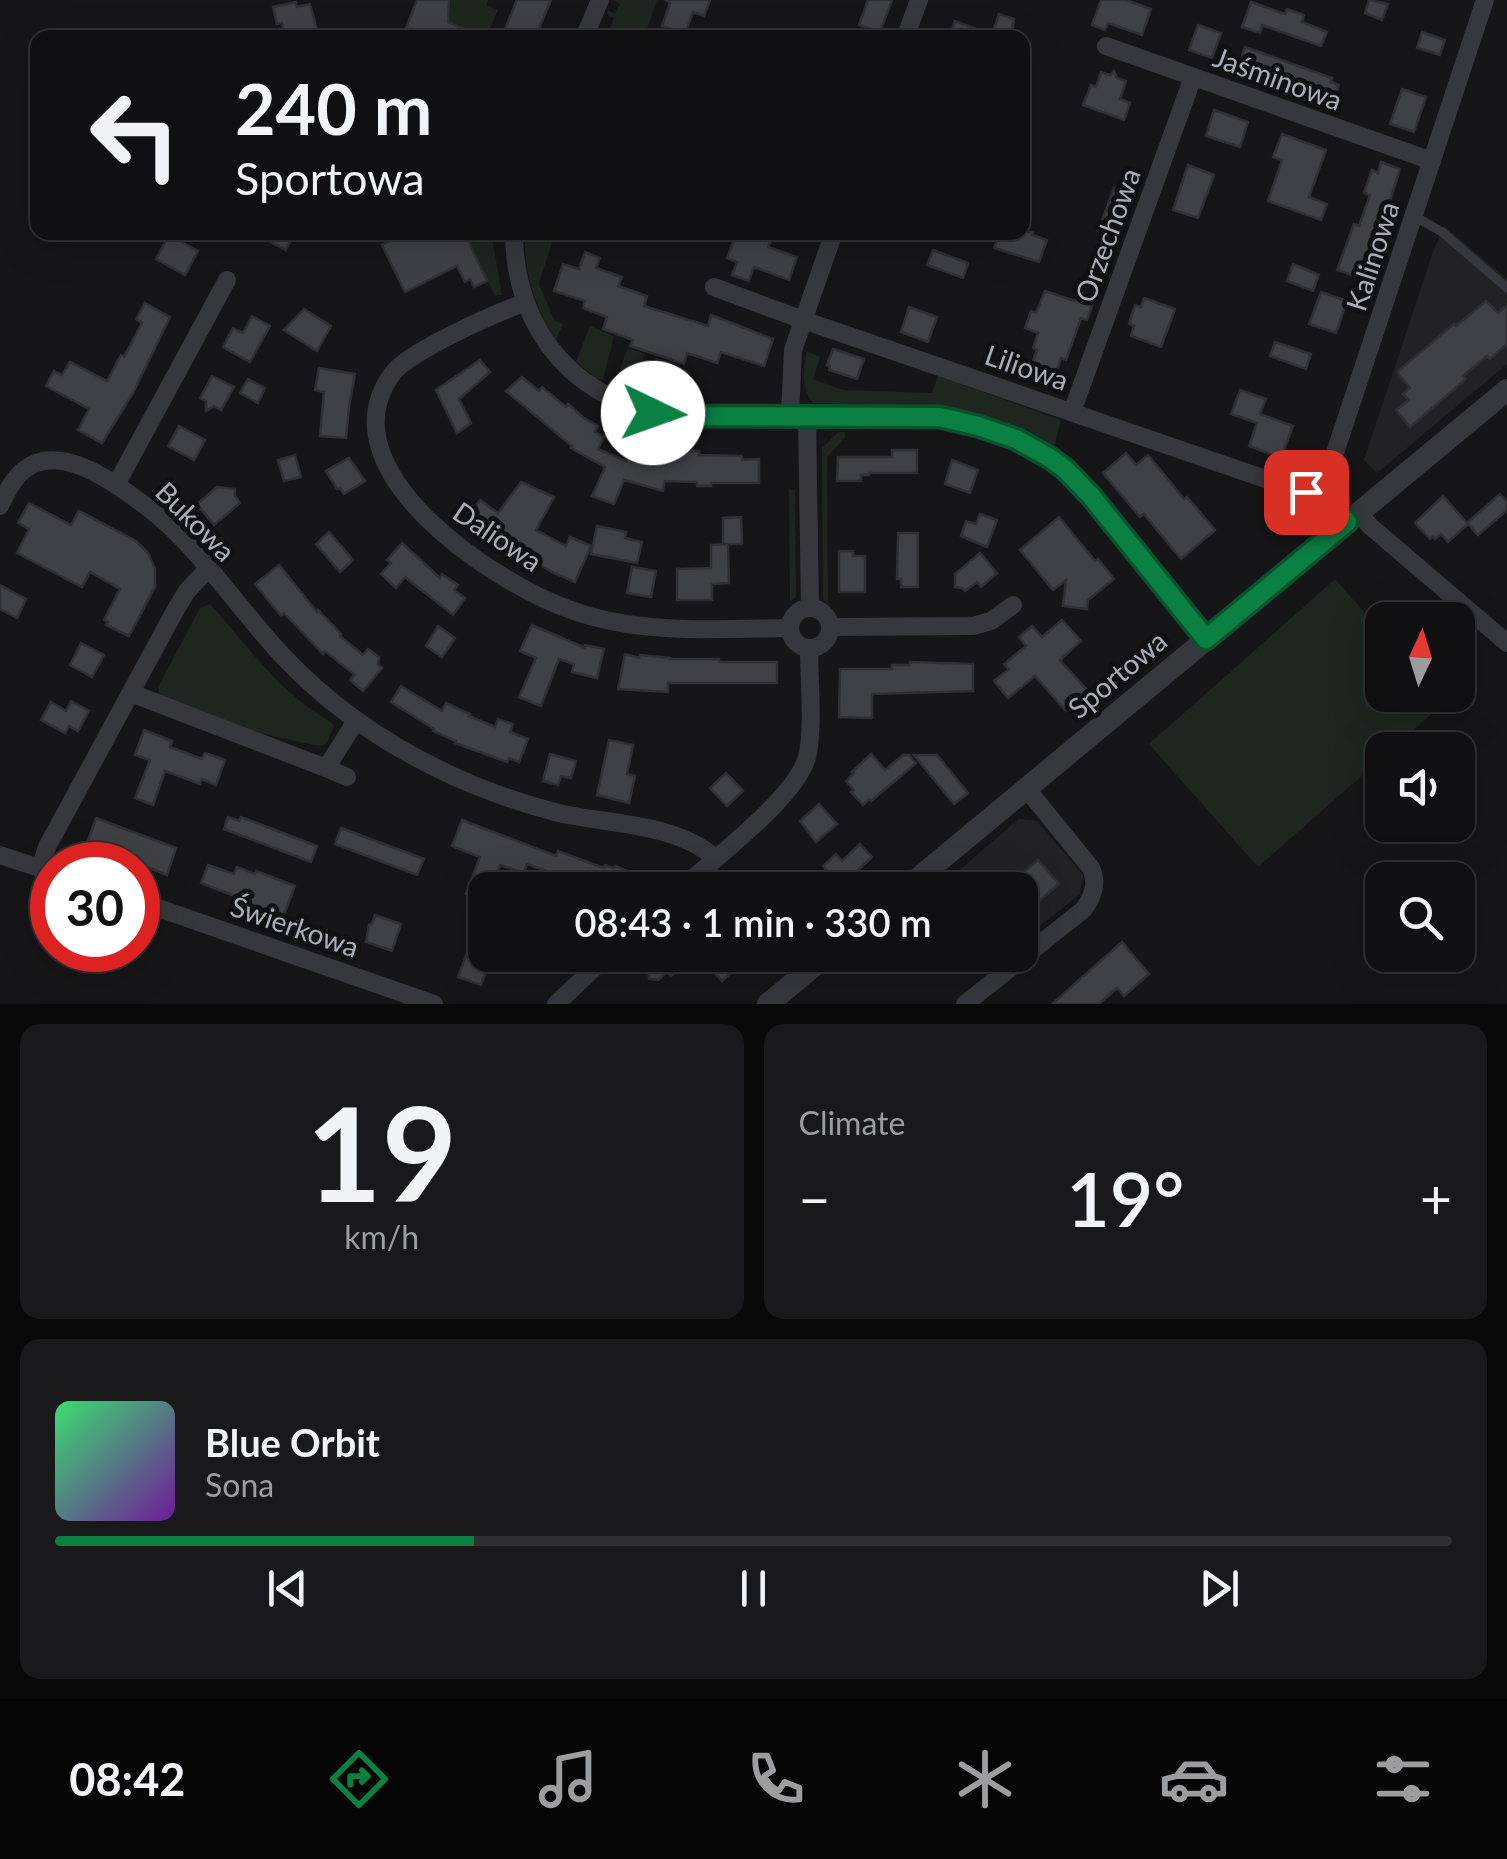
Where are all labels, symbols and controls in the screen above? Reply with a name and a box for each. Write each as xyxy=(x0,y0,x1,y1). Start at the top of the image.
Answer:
street label: Jaśminowa xyxy=(1209,39,1347,117)
text: 240 m xyxy=(235,66,432,150)
icon: left xyxy=(70,70,200,200)
text: Sportowa xyxy=(235,151,425,205)
street label: Orzechowa xyxy=(1067,163,1147,307)
street label: Kalinowa xyxy=(1338,197,1406,315)
street label: Liliowa xyxy=(981,337,1073,397)
position arrow xyxy=(601,361,705,465)
pin xyxy=(1264,450,1349,535)
icon: arrive xyxy=(1279,465,1334,520)
street label: Bukowa xyxy=(149,474,243,568)
street label: Daliowa xyxy=(447,494,549,578)
north arrow xyxy=(1365,602,1475,712)
map controls xyxy=(1365,602,1475,972)
street label: Sportowa xyxy=(1061,623,1173,725)
button: sound xyxy=(1365,732,1475,842)
speed limit sign: 30 xyxy=(30,842,160,972)
button: search xyxy=(1365,862,1475,972)
street label: Świerkowa xyxy=(226,888,364,964)
text: 08:43 · 1 min · 330 m xyxy=(575,899,931,945)
text: 19 xyxy=(306,1074,457,1230)
text: Climate xyxy=(799,1103,905,1142)
text: 19° xyxy=(1066,1153,1184,1243)
text: − xyxy=(799,1165,830,1231)
text: + xyxy=(1420,1165,1452,1231)
text: km/h xyxy=(344,1217,419,1256)
text: Blue Orbit xyxy=(205,1419,380,1465)
text: Sona xyxy=(205,1465,274,1504)
icon: previous xyxy=(260,1561,315,1616)
icon: pause xyxy=(726,1561,781,1616)
icon: next xyxy=(1192,1561,1247,1616)
icon: directions xyxy=(324,1744,394,1814)
icon: music xyxy=(533,1744,603,1814)
icon: phone xyxy=(741,1744,811,1814)
icon: climate xyxy=(950,1744,1020,1814)
icon: car xyxy=(1159,1744,1229,1814)
icon: filters xyxy=(1368,1744,1438,1814)
text: 08:42 xyxy=(69,1752,185,1806)

